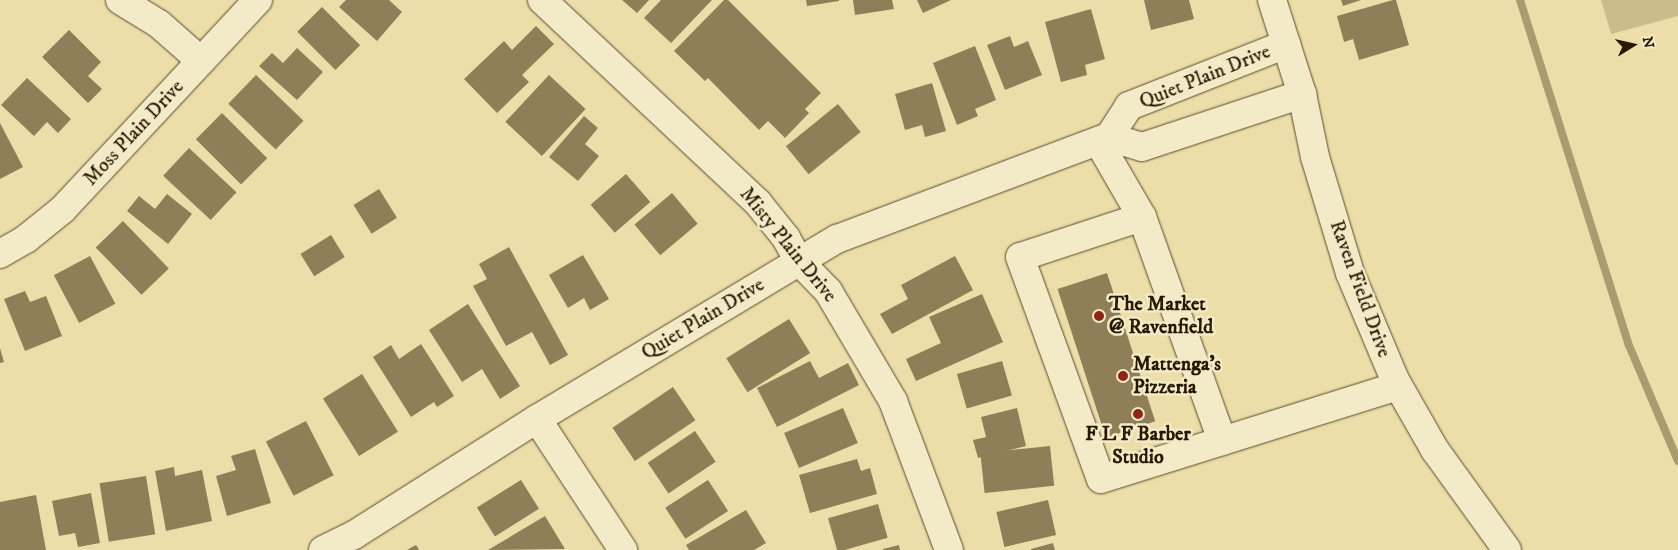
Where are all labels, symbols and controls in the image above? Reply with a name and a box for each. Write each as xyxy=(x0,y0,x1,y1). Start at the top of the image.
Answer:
north arrow xyxy=(1608,20,1658,70)
text: N xyxy=(1638,35,1658,50)
street label: Quiet Plain Drive xyxy=(1136,40,1274,114)
street label: Moss Plain Drive xyxy=(79,75,189,191)
street label: Misty Plain Drive xyxy=(734,183,842,307)
street label: Raven Field Drive xyxy=(1324,217,1396,361)
street label: Quiet Plain Drive xyxy=(637,273,769,365)
place label: The Market @ Ravenfield xyxy=(1109,292,1213,339)
marker: The Market @ Ravenfield xyxy=(1093,310,1105,322)
place label: Mattenga’s Pizzeria xyxy=(1133,352,1221,399)
marker: Mattenga’s Pizzeria xyxy=(1117,370,1129,382)
marker: F L F Barber Studio xyxy=(1132,408,1144,420)
place label: F L F Barber Studio xyxy=(1085,422,1191,469)

